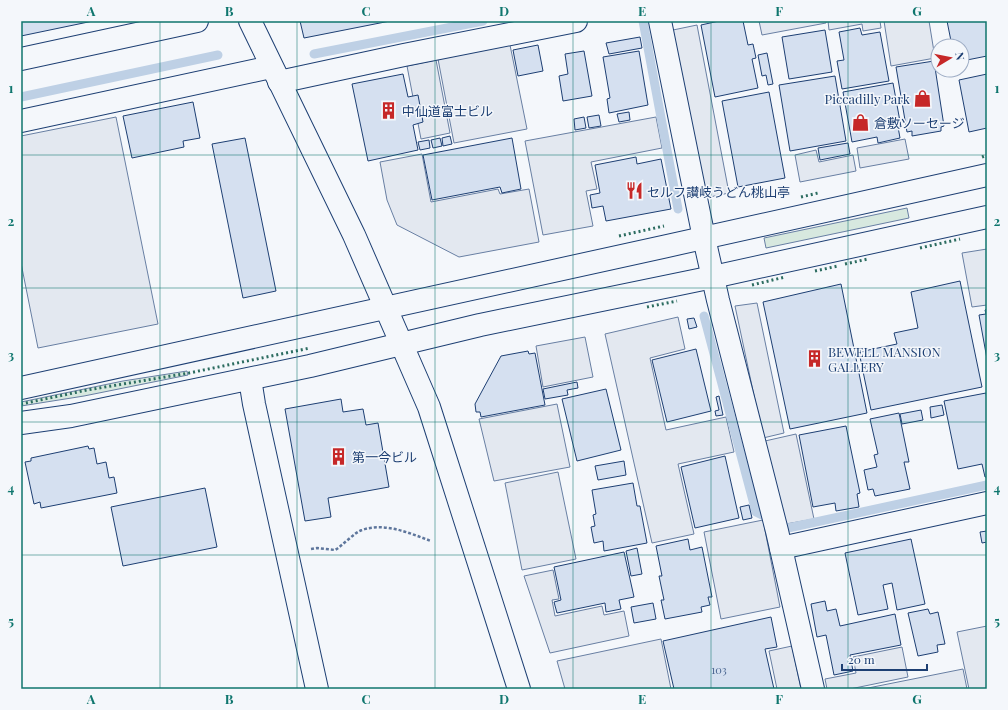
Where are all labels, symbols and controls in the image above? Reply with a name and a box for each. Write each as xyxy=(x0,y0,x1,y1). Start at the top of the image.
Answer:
text: A xyxy=(86,2,96,19)
text: B xyxy=(225,2,234,19)
text: C xyxy=(361,2,371,19)
text: D xyxy=(499,2,509,19)
text: E xyxy=(638,2,646,19)
text: F xyxy=(775,2,783,19)
text: G xyxy=(912,2,922,19)
north arrow xyxy=(930,38,970,78)
text: N xyxy=(952,51,968,61)
text: 1 xyxy=(9,79,14,96)
text: 1 xyxy=(995,79,1000,96)
shop icon: Piccadilly Park xyxy=(913,88,933,108)
place label: Piccadilly Park xyxy=(825,90,911,107)
building icon: 中仙道富士ビル xyxy=(379,100,399,120)
place label: 中仙道富士ビル xyxy=(402,102,493,119)
shop icon: 倉敷ソーセージ xyxy=(851,112,871,132)
place label: 倉敷ソーセージ xyxy=(874,114,965,131)
restaurant icon: セルフ讃岐うどん桃山亭 xyxy=(624,181,644,201)
place label: セルフ讃岐うどん桃山亭 xyxy=(647,183,790,200)
text: 2 xyxy=(8,212,15,229)
text: 2 xyxy=(994,212,1001,229)
place label: BEWELL MANSION GALLERY xyxy=(828,343,941,375)
text: 3 xyxy=(8,346,14,363)
text: 3 xyxy=(994,346,1000,363)
building icon: BEWELL MANSION GALLERY xyxy=(805,348,825,368)
building icon: 第一今ビル xyxy=(329,446,349,466)
place label: 第一今ビル xyxy=(352,448,417,465)
text: 4 xyxy=(8,479,15,496)
text: 4 xyxy=(994,479,1001,496)
text: 5 xyxy=(8,612,14,629)
text: 5 xyxy=(994,612,1000,629)
scale bar xyxy=(842,646,927,672)
text: 20 m xyxy=(848,651,875,667)
house number: 103 xyxy=(711,662,727,677)
text: A xyxy=(86,690,96,707)
text: B xyxy=(225,690,234,707)
text: C xyxy=(361,690,371,707)
text: D xyxy=(499,690,509,707)
text: E xyxy=(638,690,646,707)
text: F xyxy=(775,690,783,707)
text: G xyxy=(912,690,922,707)

